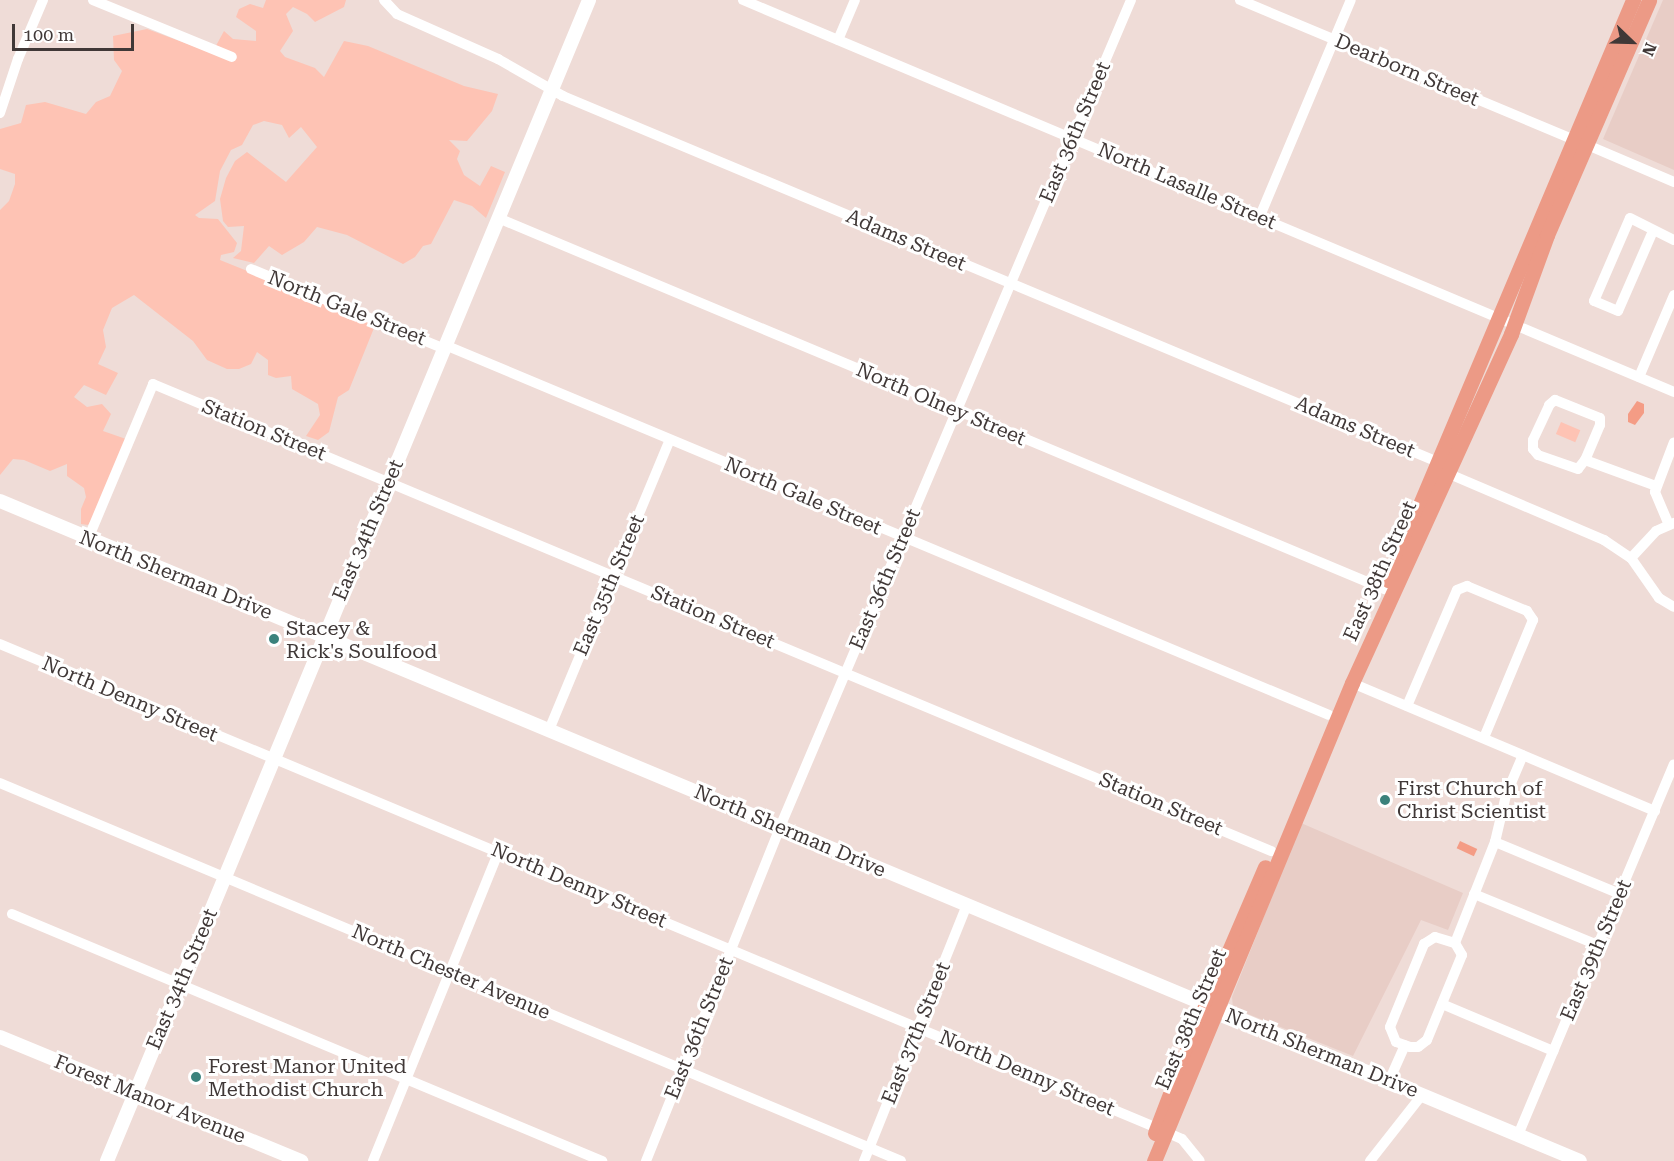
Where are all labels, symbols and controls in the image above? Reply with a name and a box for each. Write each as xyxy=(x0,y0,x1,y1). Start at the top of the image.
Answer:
scale bar xyxy=(15,12,136,50)
north arrow xyxy=(1602,12,1662,72)
text: 100 m xyxy=(23,24,74,45)
street label: Dearborn Street xyxy=(1331,29,1483,111)
text: N xyxy=(1638,40,1660,59)
street label: East 36th Street xyxy=(1034,58,1116,206)
street label: North Lasalle Street xyxy=(1094,138,1280,234)
street label: Adams Street xyxy=(842,204,970,276)
street label: North Gale Street xyxy=(264,265,430,351)
street label: North Olney Street xyxy=(853,357,1029,451)
street label: Adams Street xyxy=(1291,391,1419,463)
street label: Station Street xyxy=(198,394,330,466)
street label: North Gale Street xyxy=(721,452,885,540)
street label: East 34th Street xyxy=(327,456,409,604)
street label: East 38th Street xyxy=(1338,497,1422,645)
street label: East 36th Street xyxy=(844,505,926,653)
street label: East 35th Street xyxy=(568,511,650,659)
street label: North Sherman Drive xyxy=(76,525,276,625)
street label: Station Street xyxy=(648,580,778,654)
place label: Stacey & Rick's Soulfood xyxy=(286,616,437,663)
marker: Stacey & Rick's Soulfood xyxy=(267,632,281,646)
street label: North Denny Street xyxy=(39,651,221,747)
street label: Station Street xyxy=(1096,767,1226,841)
place label: First Church of Christ Scientist xyxy=(1397,777,1546,824)
street label: North Sherman Drive xyxy=(691,780,889,882)
marker: First Church of Christ Scientist xyxy=(1378,793,1392,807)
street label: North Denny Street xyxy=(488,837,670,933)
street label: East 39th Street xyxy=(1555,876,1637,1024)
street label: East 34th Street xyxy=(141,905,223,1053)
street label: North Chester Avenue xyxy=(348,919,554,1025)
street label: East 38th Street xyxy=(1150,945,1232,1093)
street label: East 36th Street xyxy=(660,954,738,1102)
street label: East 37th Street xyxy=(877,959,955,1107)
street label: North Sherman Drive xyxy=(1222,1003,1422,1103)
street label: North Denny Street xyxy=(936,1025,1118,1121)
street label: Forest Manor Avenue xyxy=(51,1050,249,1148)
place label: Forest Manor United Methodist Church xyxy=(208,1054,407,1101)
marker: Forest Manor United Methodist Church xyxy=(189,1070,203,1084)

